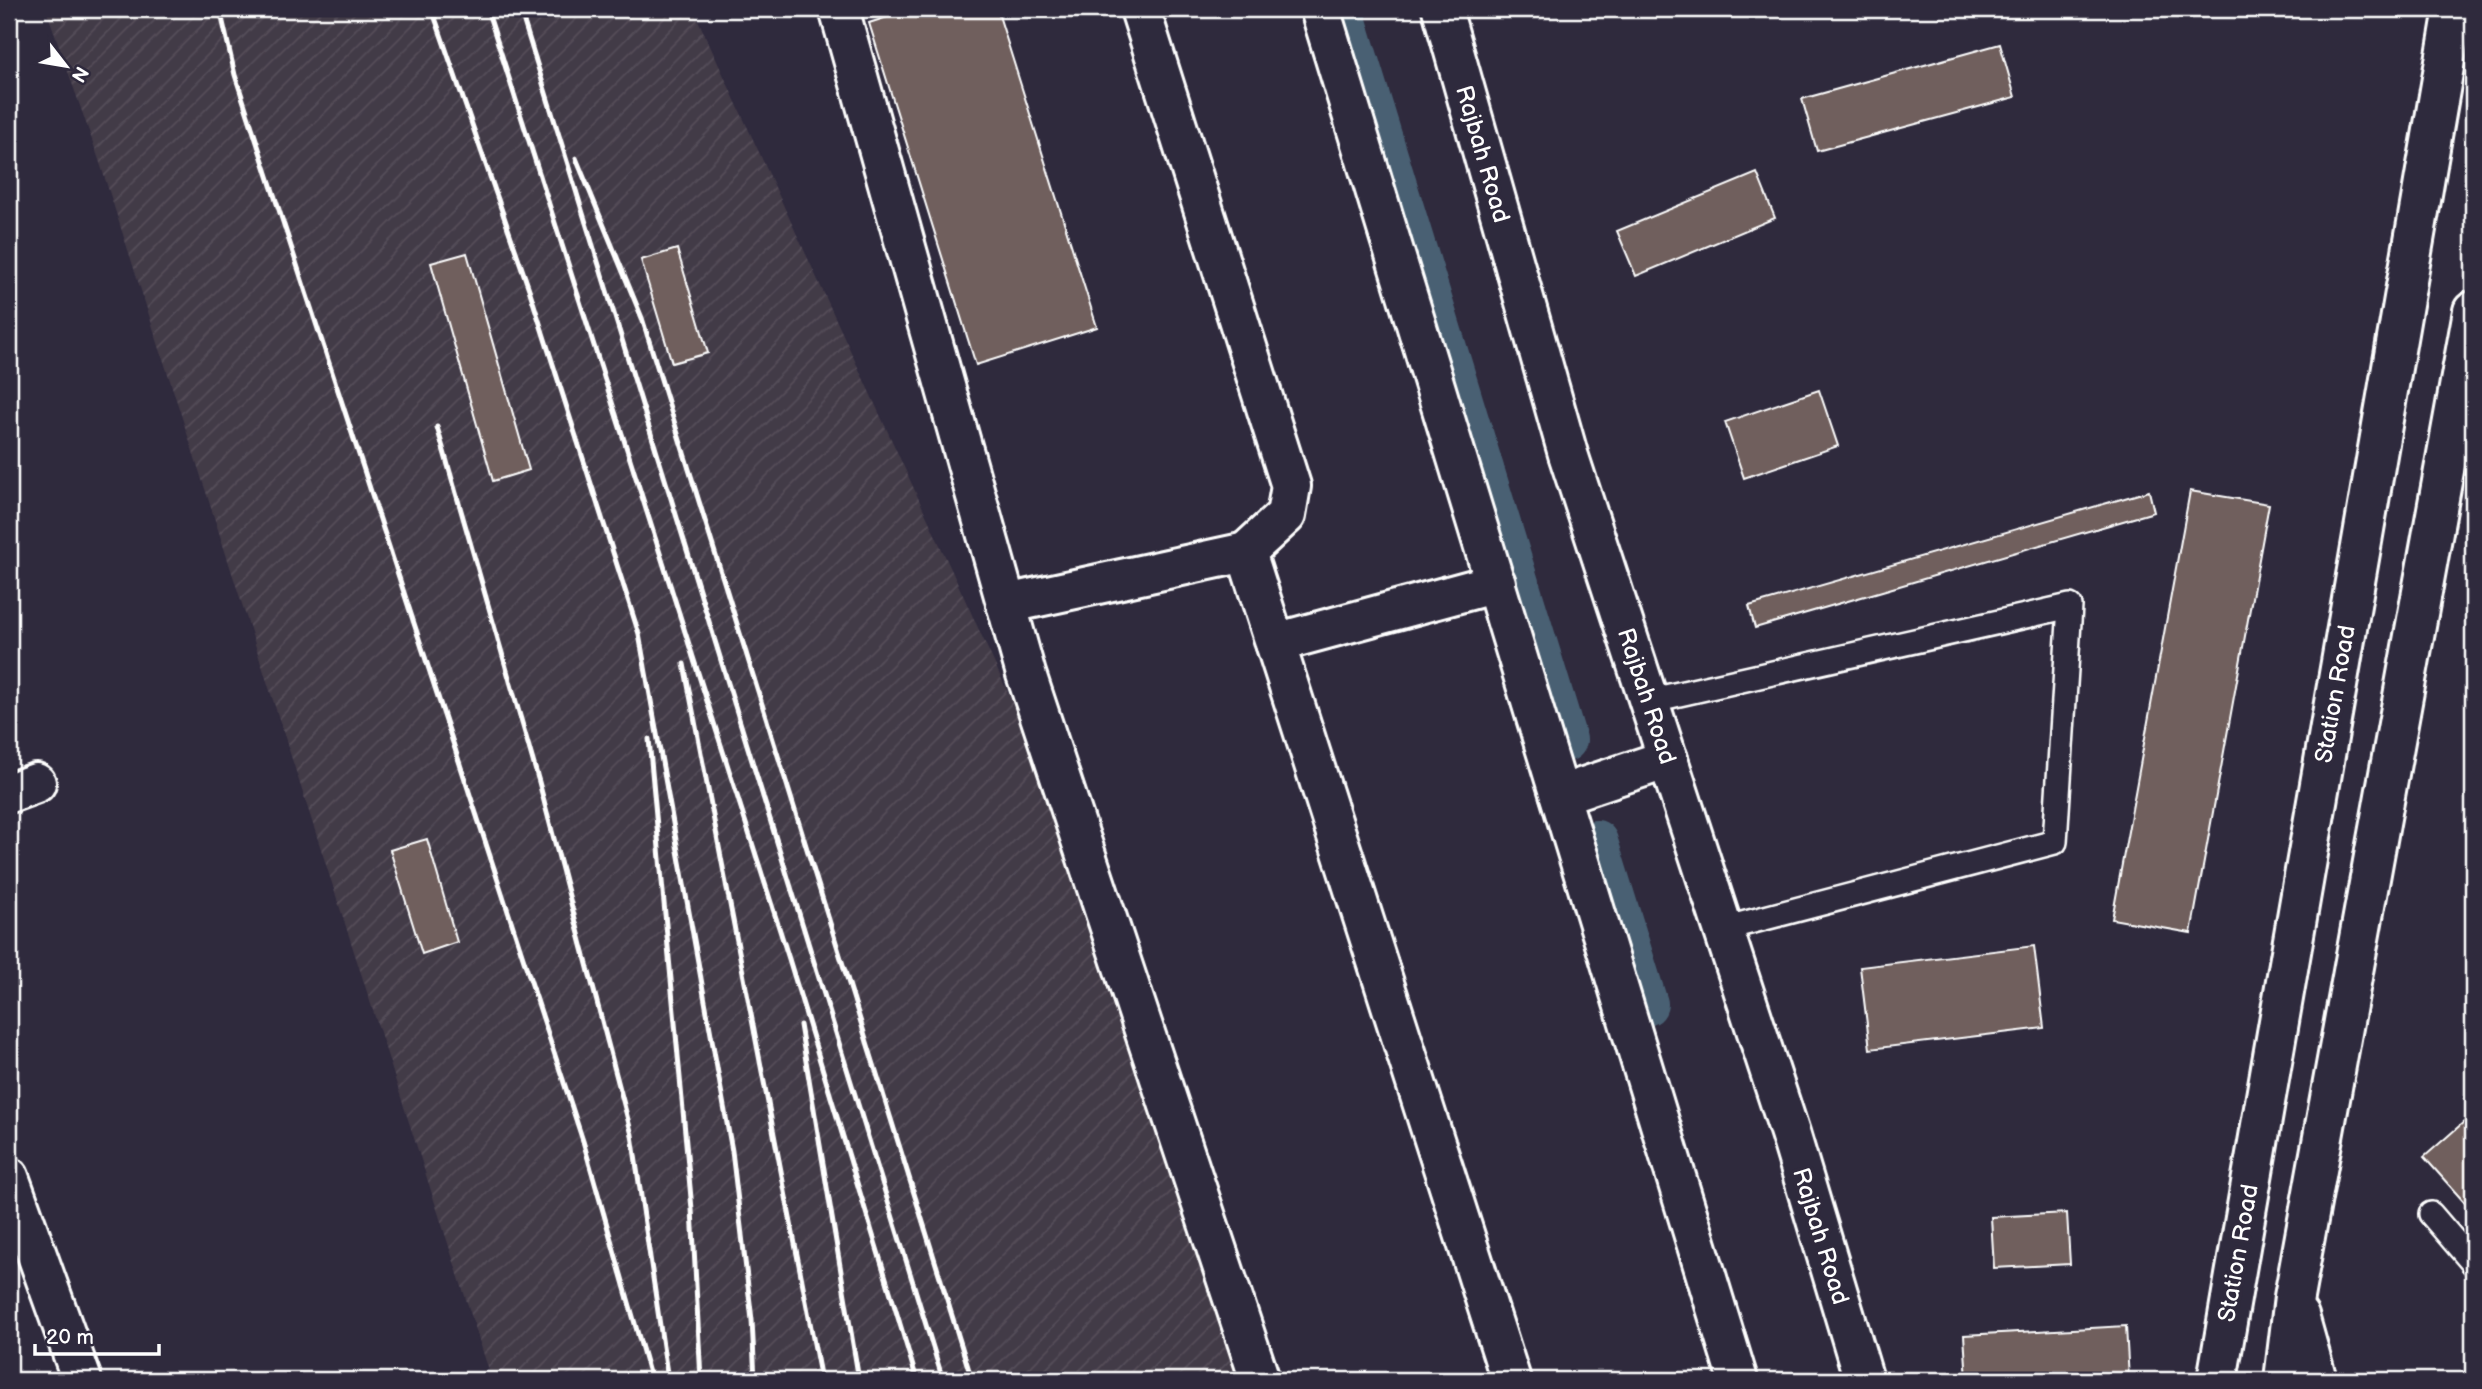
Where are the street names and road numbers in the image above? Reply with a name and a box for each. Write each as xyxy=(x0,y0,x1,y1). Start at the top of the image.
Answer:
street label: Rajbah Road xyxy=(1449,82,1516,226)
street label: Station Road xyxy=(2309,623,2362,765)
street label: Rajbah Road xyxy=(1611,625,1682,768)
street label: Rajbah Road xyxy=(1786,1164,1855,1308)
street label: Station Road xyxy=(2212,1182,2265,1324)

